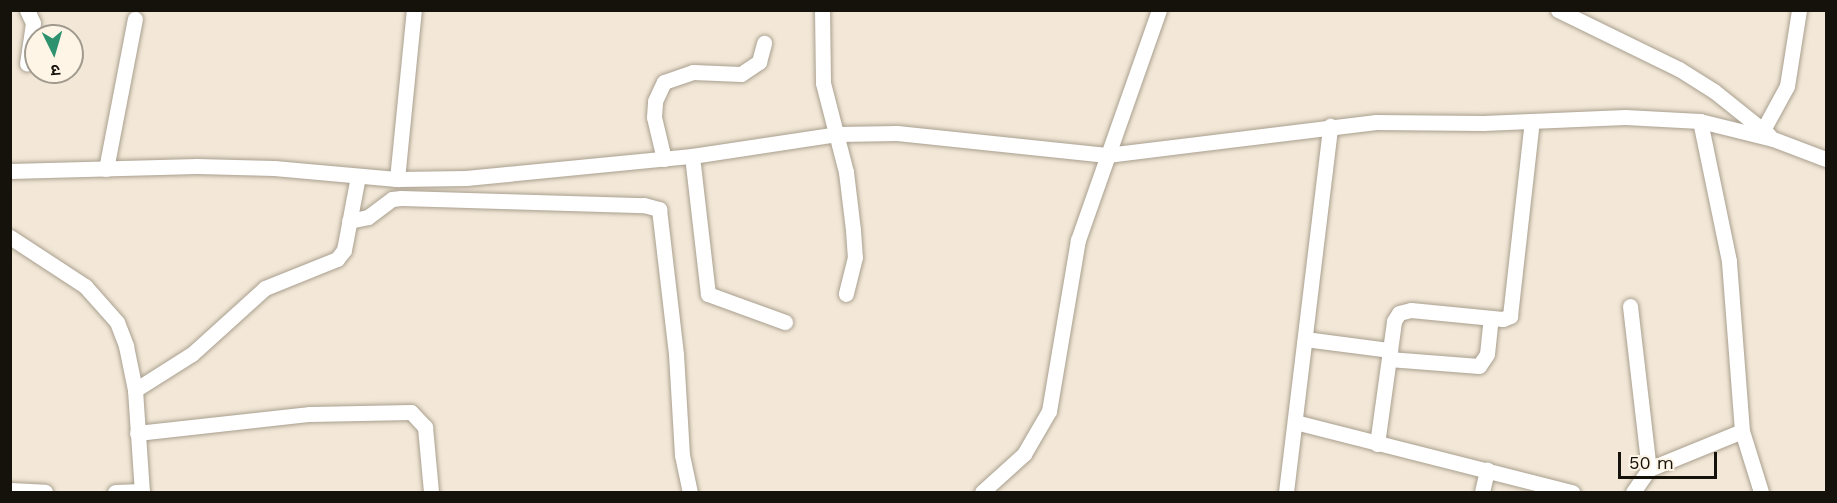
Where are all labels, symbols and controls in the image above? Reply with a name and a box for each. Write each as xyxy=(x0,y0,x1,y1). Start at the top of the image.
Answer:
north arrow xyxy=(24,24,84,84)
text: उ xyxy=(50,61,61,80)
scale bar xyxy=(1621,440,1720,478)
text: 50 m xyxy=(1629,452,1674,473)

